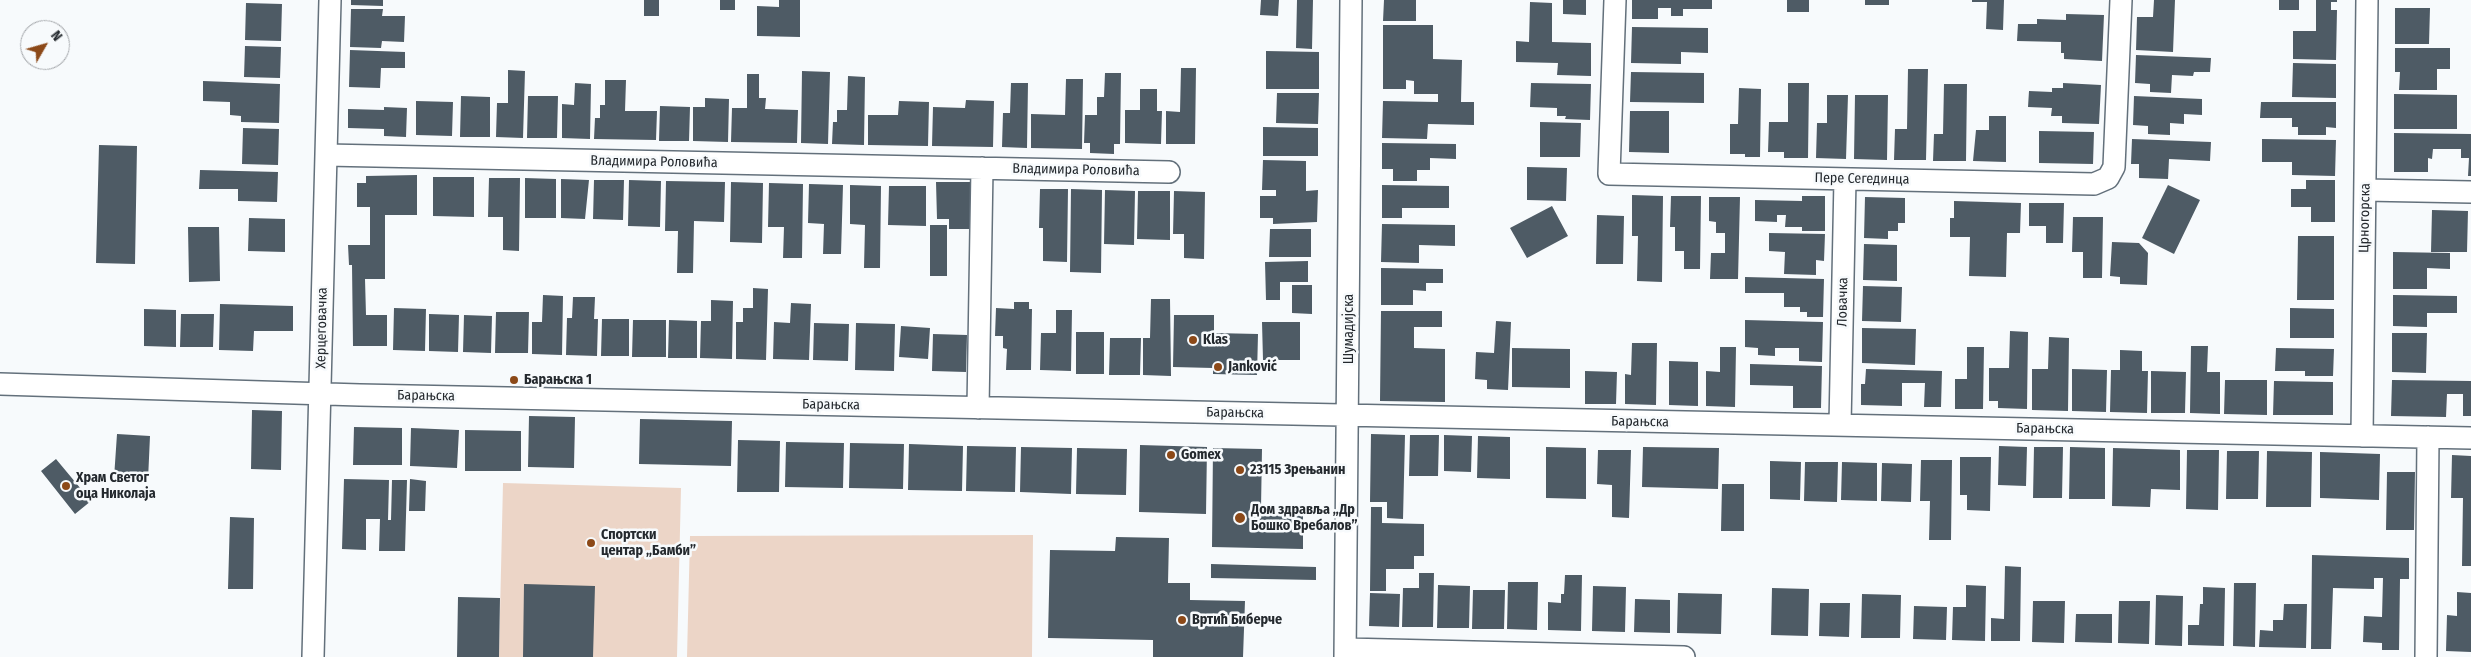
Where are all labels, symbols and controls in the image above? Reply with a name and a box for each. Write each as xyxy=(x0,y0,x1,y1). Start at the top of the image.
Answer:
north arrow xyxy=(20,20,70,70)
text: N xyxy=(47,28,66,45)
street label: Владимира Роловића xyxy=(590,152,718,172)
street label: Владимира Роловића xyxy=(1012,160,1140,180)
street label: Пере Сегединца xyxy=(1814,170,1910,188)
street label: Црногорска xyxy=(2356,183,2374,253)
street label: Ловачка xyxy=(1834,277,1852,327)
street label: Херцеговачка xyxy=(313,287,331,369)
street label: Шумадијска xyxy=(1341,294,1357,364)
place label: Klas xyxy=(1203,332,1228,348)
marker: Klas xyxy=(1187,334,1199,346)
place label: Janković xyxy=(1228,359,1277,375)
marker: Janković xyxy=(1212,361,1224,373)
place label: Барањска 1 xyxy=(524,372,592,388)
marker: Барањска 1 xyxy=(508,374,520,386)
street label: Барањска xyxy=(397,387,455,405)
street label: Барањска xyxy=(802,396,860,414)
street label: Барањска xyxy=(1206,404,1264,422)
street label: Барањска xyxy=(1611,413,1669,431)
street label: Барањска xyxy=(2016,420,2074,438)
place label: Gomex xyxy=(1181,447,1221,463)
marker: Gomex xyxy=(1165,449,1177,461)
place label: 23115 Зрењанин xyxy=(1250,462,1345,478)
marker: 23115 Зрењанин xyxy=(1234,464,1246,476)
place label: Храм Светог оца Николаја xyxy=(76,470,156,502)
marker: Храм Светог оца Николаја xyxy=(60,480,72,492)
place label: Дом здравља „Др Бошко Вребалов” xyxy=(1251,502,1358,534)
marker: Дом здравља „Др Бошко Вребалов” xyxy=(1233,511,1247,525)
place label: Спортски центар „Бамби” xyxy=(601,527,696,560)
marker: Спортски центар „Бамби” xyxy=(585,537,597,549)
place label: Вртић Биберче xyxy=(1192,612,1282,628)
marker: Вртић Биберче xyxy=(1176,614,1188,626)

